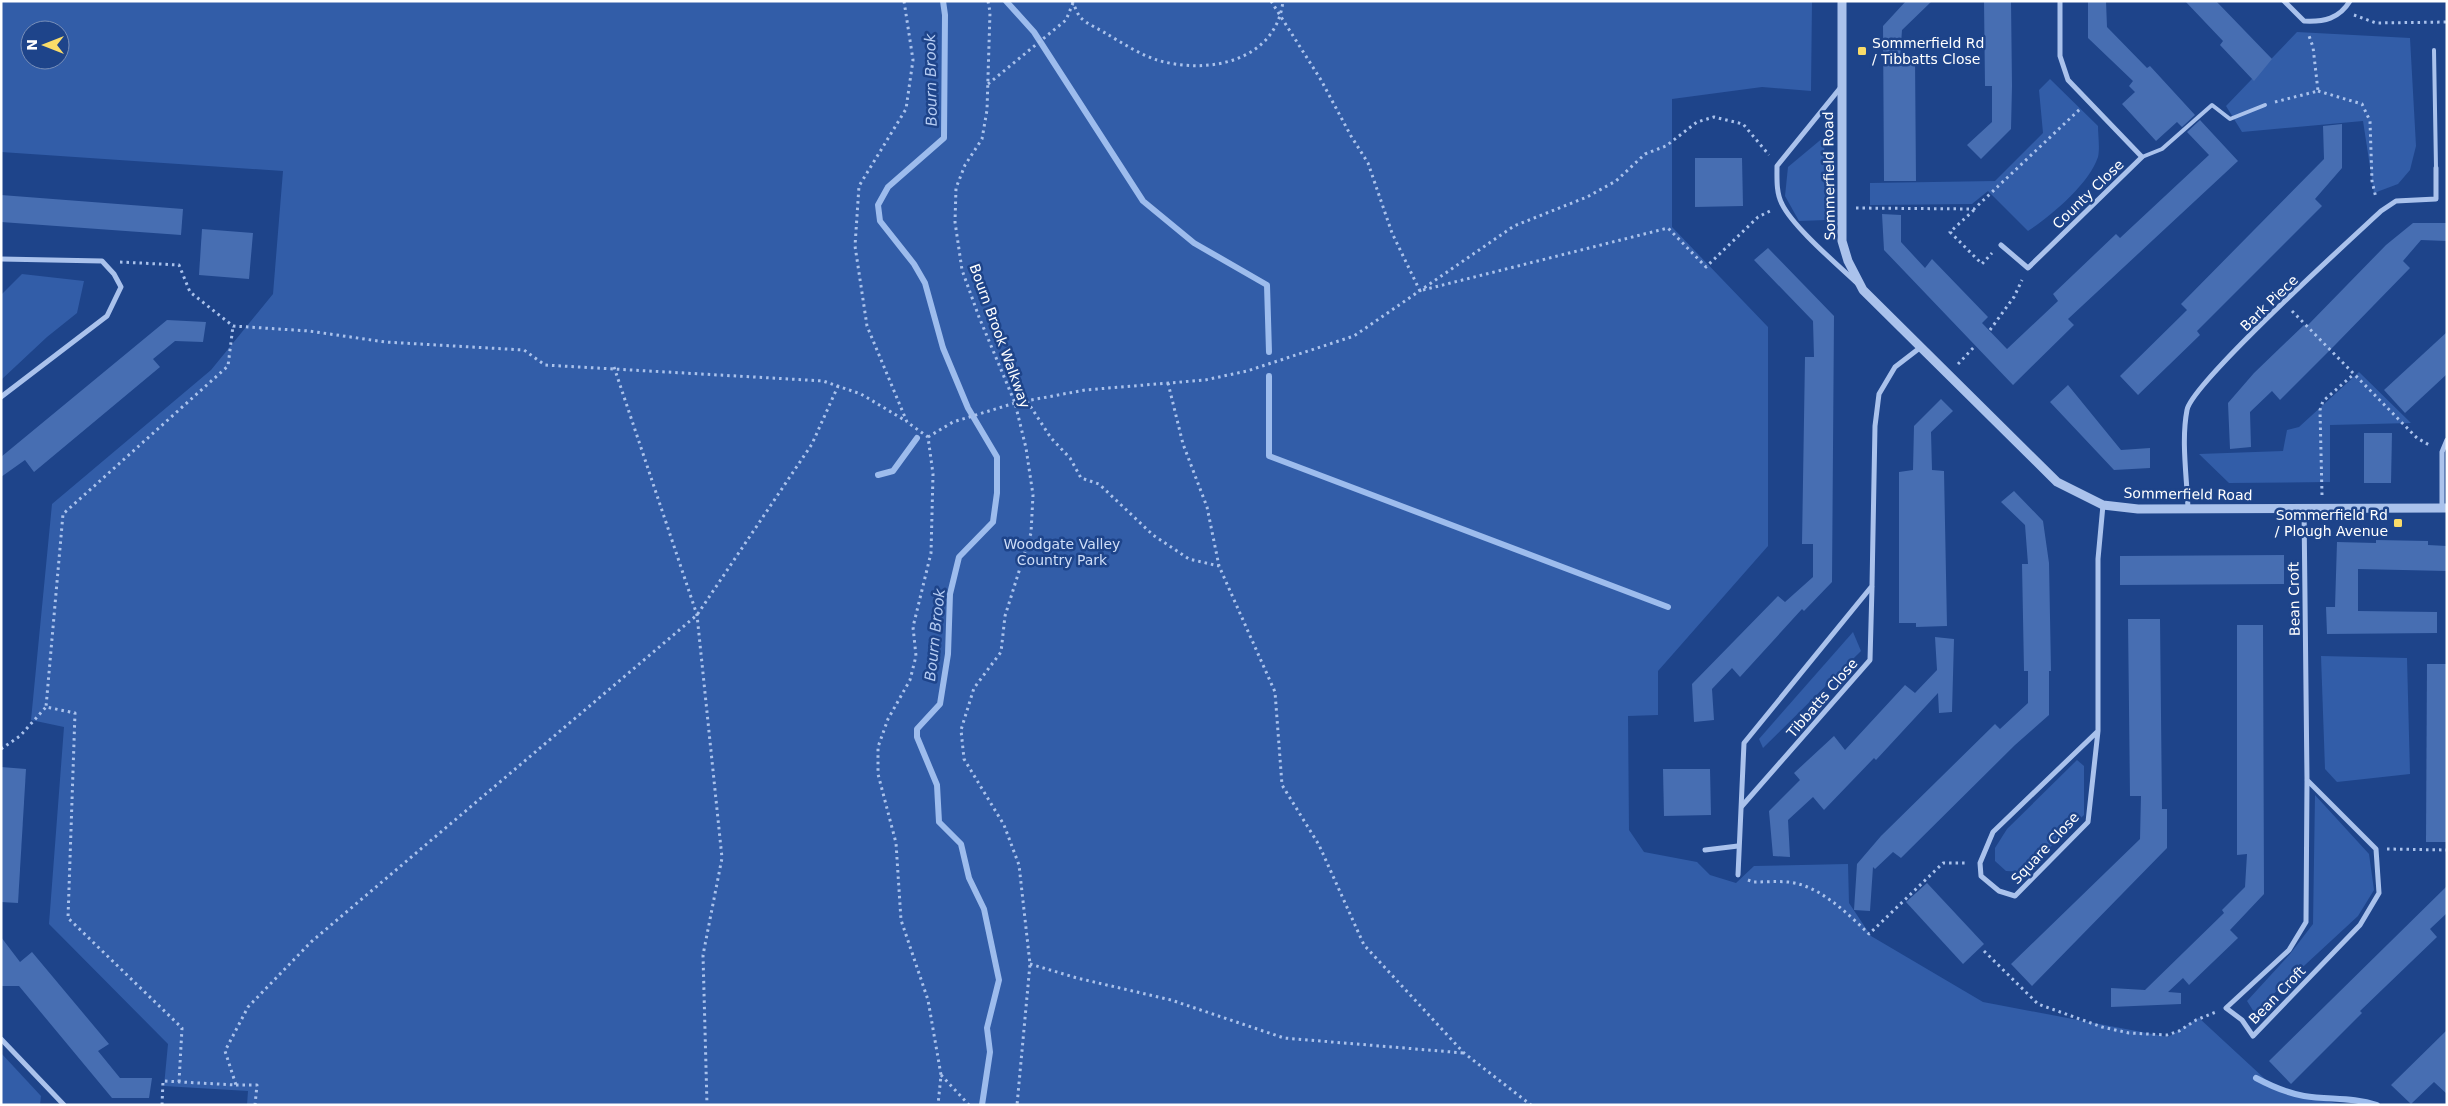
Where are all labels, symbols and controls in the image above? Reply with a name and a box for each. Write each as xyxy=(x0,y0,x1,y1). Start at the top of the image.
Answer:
north arrow xyxy=(20,20,70,70)
water label: Bourn Brook xyxy=(921,32,941,127)
place label: Sommerfield Rd / Tibbatts Close xyxy=(1872,35,1984,67)
text: N xyxy=(24,39,40,51)
marker: Sommerfield Rd / Tibbatts Close xyxy=(1856,45,1868,57)
street label: Sommerfield Road xyxy=(1820,111,1838,241)
street label: County Close xyxy=(2049,156,2127,232)
street label: Bourn Brook Walkway xyxy=(966,262,1034,410)
street label: Bark Piece xyxy=(2237,272,2301,334)
street label: Sommerfield Road xyxy=(2123,485,2253,503)
place label: Sommerfield Rd / Plough Avenue xyxy=(2275,507,2388,539)
marker: Sommerfield Rd / Plough Avenue xyxy=(2392,517,2404,529)
park label: Woodgate Valley Country Park xyxy=(1004,536,1120,568)
street label: Bean Croft xyxy=(2285,561,2303,636)
water label: Bourn Brook xyxy=(921,587,949,682)
street label: Tibbatts Close xyxy=(1783,655,1861,741)
street label: Square Close xyxy=(2008,809,2082,887)
street label: Bean Croft xyxy=(2246,962,2309,1027)

